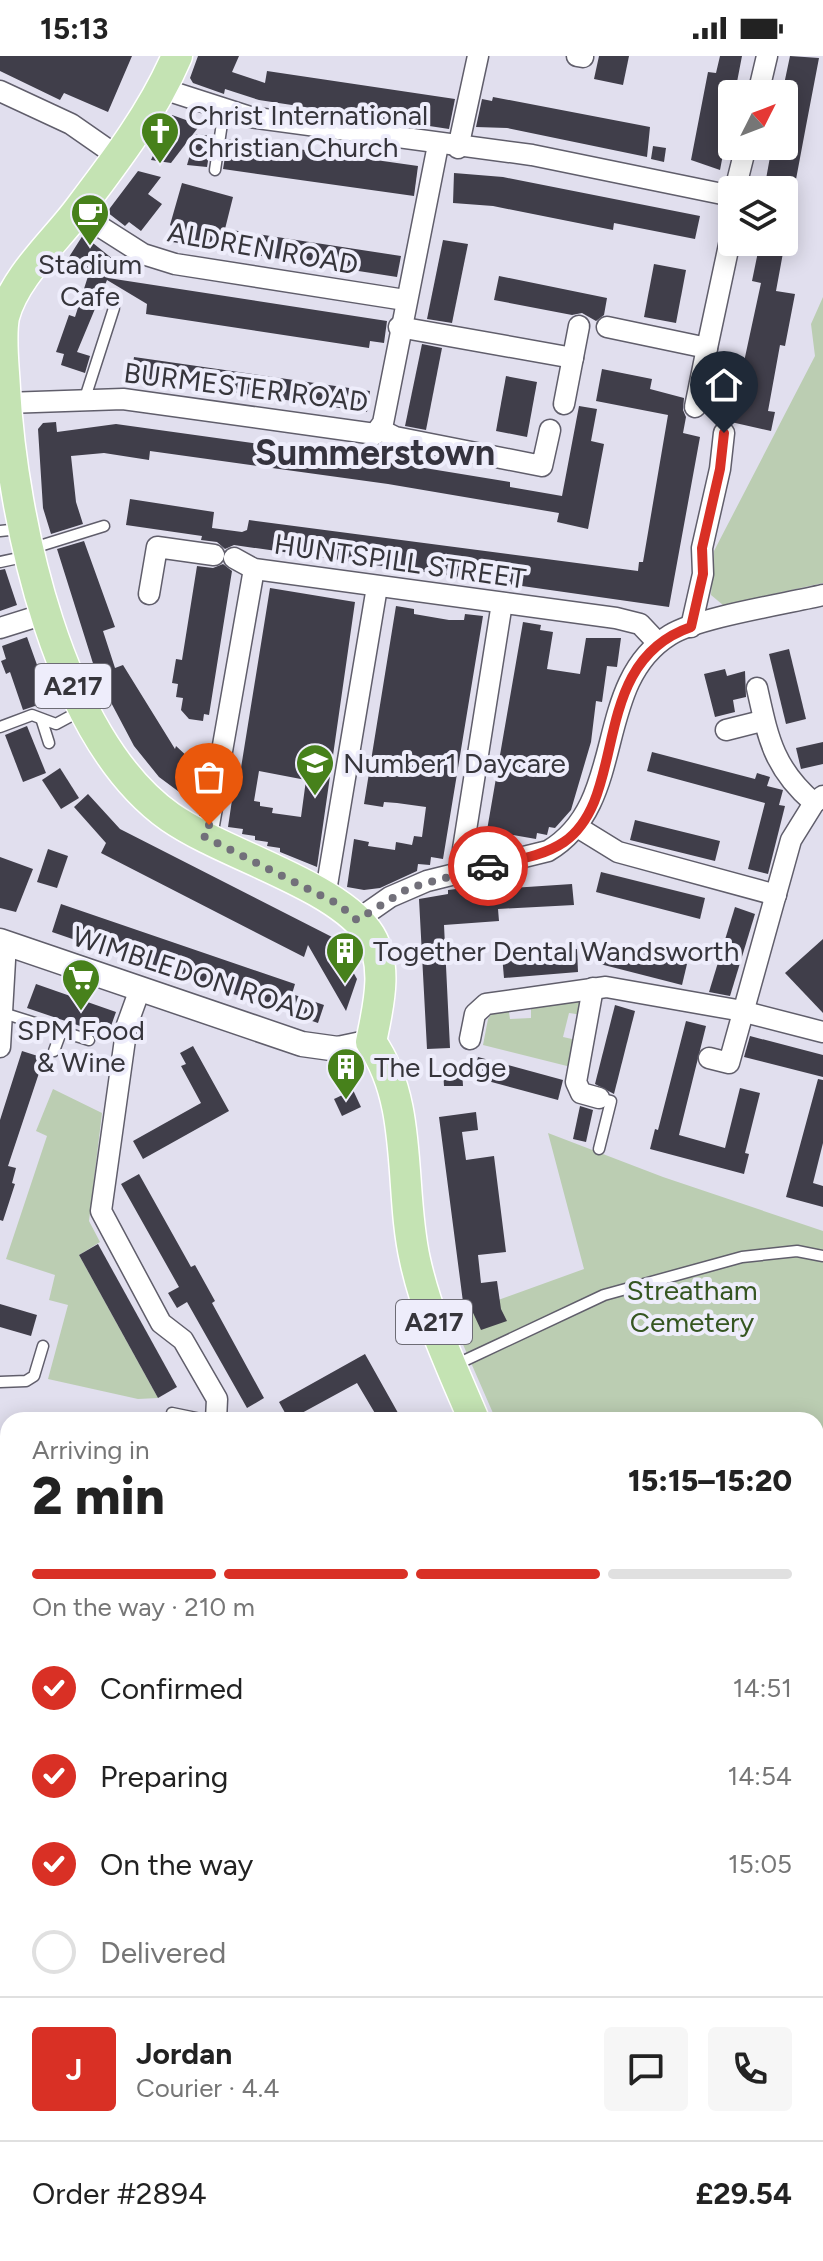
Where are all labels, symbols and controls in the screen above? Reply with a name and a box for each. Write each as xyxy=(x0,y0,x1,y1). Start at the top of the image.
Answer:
text: 15:13 xyxy=(40,10,108,47)
north arrow xyxy=(718,80,798,160)
map controls xyxy=(718,80,798,256)
place label: Christ International Christian Church xyxy=(188,98,428,164)
church icon: Christ International Christian Church xyxy=(139,110,181,165)
button: layers xyxy=(718,176,798,256)
cafe icon: Stadium Cafe xyxy=(69,192,111,247)
street label: ALDREN ROAD xyxy=(165,215,361,281)
place label: Stadium Cafe xyxy=(38,247,142,313)
pin xyxy=(690,351,758,433)
street label: BURMESTER ROAD xyxy=(122,355,370,419)
icon: home xyxy=(702,363,746,407)
district label: Summerstown xyxy=(255,431,495,474)
street label: HUNTSPILL STREET xyxy=(272,527,529,596)
road number: A217 xyxy=(35,664,111,708)
school or university icon: Number1 Daycare xyxy=(294,742,336,797)
pin xyxy=(175,743,243,825)
place label: Number1 Daycare xyxy=(343,746,566,780)
icon: bag xyxy=(187,755,231,799)
courier xyxy=(448,826,528,906)
icon: car xyxy=(466,844,510,888)
street label: WIMBLEDON ROAD xyxy=(68,919,320,1029)
building icon: Together Dental Wandsworth xyxy=(324,930,366,985)
place label: Together Dental Wandsworth xyxy=(373,934,739,968)
supermarket icon: SPM Food & Wine xyxy=(60,957,102,1012)
place label: SPM Food & Wine xyxy=(17,1013,145,1079)
building icon: The Lodge xyxy=(325,1046,367,1101)
place label: The Lodge xyxy=(374,1050,506,1084)
park label: Streatham Cemetery xyxy=(626,1273,758,1339)
road number: A217 xyxy=(396,1300,472,1344)
text: Arriving in xyxy=(32,1434,150,1466)
text: 15:15–15:20 xyxy=(628,1462,792,1499)
text: 2 min xyxy=(32,1465,165,1527)
text: On the way · 210 m xyxy=(32,1591,255,1623)
icon: check xyxy=(32,1666,76,1710)
text: Confirmed xyxy=(100,1670,243,1707)
text: 14:51 xyxy=(733,1672,792,1704)
icon: check xyxy=(32,1754,76,1798)
text: Preparing xyxy=(100,1758,228,1795)
text: 14:54 xyxy=(727,1760,792,1792)
icon: check xyxy=(32,1842,76,1886)
text: On the way xyxy=(100,1846,253,1883)
text: 15:05 xyxy=(728,1848,792,1880)
text: Delivered xyxy=(100,1934,226,1971)
button: chat xyxy=(604,2027,688,2111)
button: phone xyxy=(708,2027,792,2111)
text: Jordan xyxy=(136,2035,232,2072)
text: J xyxy=(66,2051,82,2088)
text: Courier · 4.4 xyxy=(136,2072,279,2104)
text: Order #2894 xyxy=(32,2175,207,2212)
text: £29.54 xyxy=(696,2175,792,2212)

